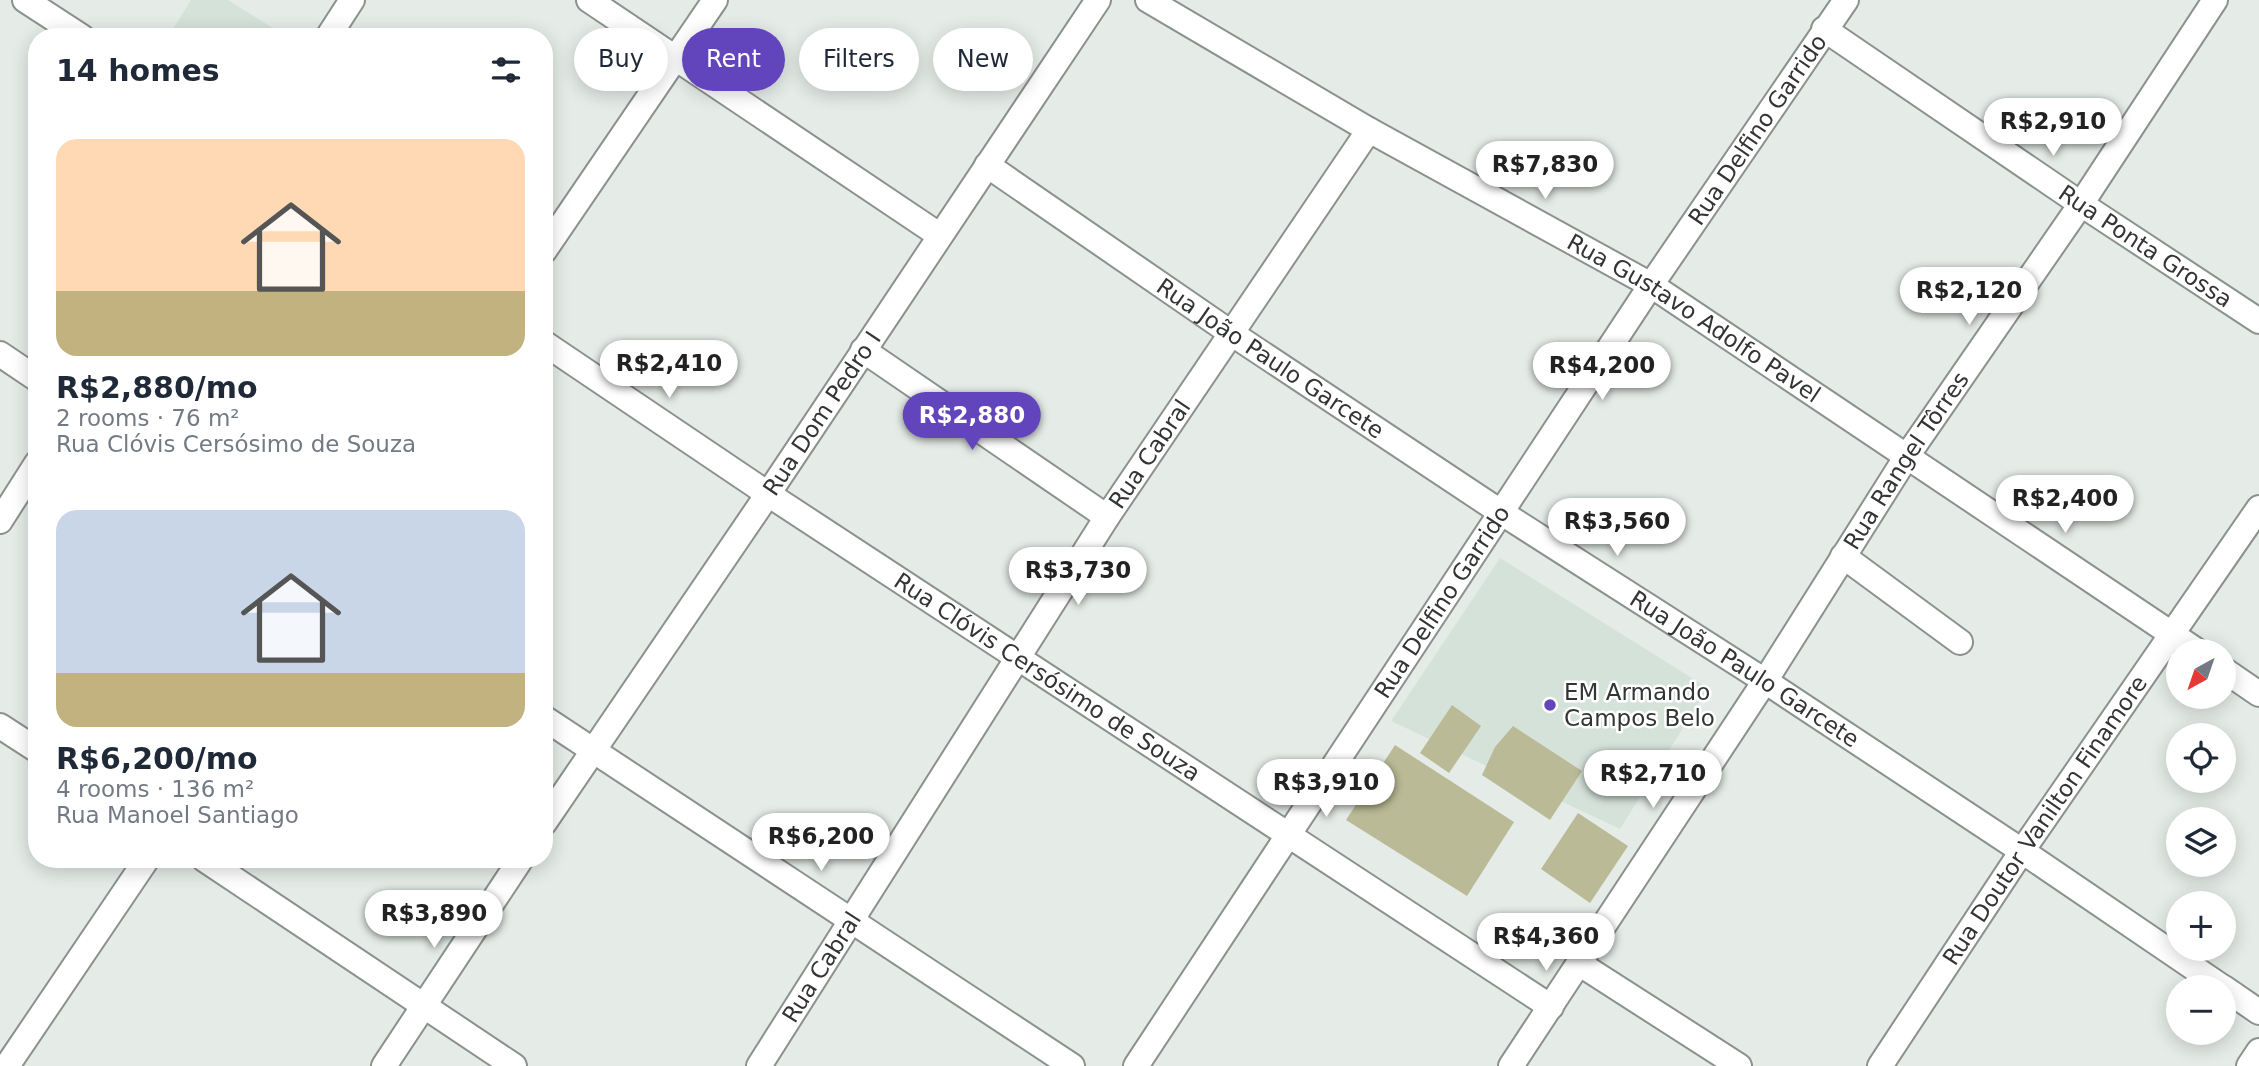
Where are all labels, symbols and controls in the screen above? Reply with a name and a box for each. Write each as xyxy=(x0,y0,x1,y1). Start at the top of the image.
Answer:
chip: Buy xyxy=(574,28,668,91)
chip: Rent xyxy=(682,28,785,91)
chip: Filters xyxy=(799,28,919,91)
chip: New xyxy=(933,28,1033,91)
street label: Rua Delfino Garrido xyxy=(1683,29,1832,230)
icon: filters xyxy=(487,51,525,89)
text: 14 homes xyxy=(56,53,220,88)
pin: R$2,910 xyxy=(1988,99,2118,158)
text: R$2,910 xyxy=(2000,108,2106,134)
pin: R$7,830 xyxy=(1480,142,1610,201)
text: R$7,830 xyxy=(1492,151,1598,177)
street label: Rua Ponta Grossa xyxy=(2054,180,2237,313)
icon: home xyxy=(228,184,354,310)
street label: Rua Gustavo Adolfo Pavel xyxy=(1563,229,1825,408)
pin: R$2,120 xyxy=(1904,268,2034,327)
street label: Rua João Paulo Garcete xyxy=(1152,273,1389,444)
text: R$2,120 xyxy=(1916,277,2022,303)
street label: Rua Dom Pedro I xyxy=(758,327,886,500)
pin: R$2,410 xyxy=(604,340,734,400)
pin: R$4,200 xyxy=(1537,342,1667,402)
text: R$2,410 xyxy=(616,350,722,376)
text: R$4,200 xyxy=(1549,352,1655,378)
street label: Rua Rangel Tôrres xyxy=(1839,367,1974,554)
text: R$2,880/mo xyxy=(56,370,258,405)
pin: R$2,880 xyxy=(907,392,1037,452)
street label: Rua Cabral xyxy=(1104,395,1196,513)
text: R$2,880 xyxy=(919,402,1025,428)
text: 2 rooms · 76 m² xyxy=(56,405,240,431)
text: Rua Clóvis Cersósimo de Souza xyxy=(56,431,416,457)
pin: R$2,400 xyxy=(2000,476,2130,535)
text: R$2,400 xyxy=(2012,485,2118,511)
pin: R$3,560 xyxy=(1552,498,1682,558)
street label: Rua Delfino Garrido xyxy=(1369,501,1515,703)
text: R$3,560 xyxy=(1564,508,1670,534)
pin: R$3,730 xyxy=(1013,548,1143,607)
icon: home xyxy=(228,555,354,681)
text: R$3,730 xyxy=(1025,557,1131,583)
street label: Rua Clóvis Cersósimo de Souza xyxy=(889,567,1205,787)
street label: Rua João Paulo Garcete xyxy=(1625,585,1864,753)
north arrow xyxy=(2166,639,2236,709)
map controls xyxy=(2166,639,2236,1045)
street label: Rua Doutor Vanilton Finamore xyxy=(1938,671,2152,970)
place label: EM Armando Campos Belo xyxy=(1564,679,1715,731)
marker: EM Armando Campos Belo xyxy=(1542,697,1558,713)
button: locate xyxy=(2166,723,2236,793)
text: R$6,200/mo xyxy=(56,741,258,776)
pin: R$2,710 xyxy=(1588,750,1718,810)
pin: R$3,910 xyxy=(1261,760,1391,819)
text: R$2,710 xyxy=(1600,760,1706,786)
text: R$3,910 xyxy=(1273,769,1379,795)
text: 4 rooms · 136 m² xyxy=(56,776,254,802)
text: Rua Manoel Santiago xyxy=(56,802,299,828)
button: layers xyxy=(2166,807,2236,877)
pin: R$6,200 xyxy=(756,814,886,873)
text: R$6,200 xyxy=(768,823,874,849)
pin: R$3,890 xyxy=(369,890,499,950)
button: + xyxy=(2166,891,2236,961)
text: R$3,890 xyxy=(381,900,487,926)
street label: Rua Cabral xyxy=(777,907,866,1027)
pin: R$4,360 xyxy=(1481,914,1611,973)
text: R$4,360 xyxy=(1493,923,1599,949)
button: − xyxy=(2166,975,2236,1045)

